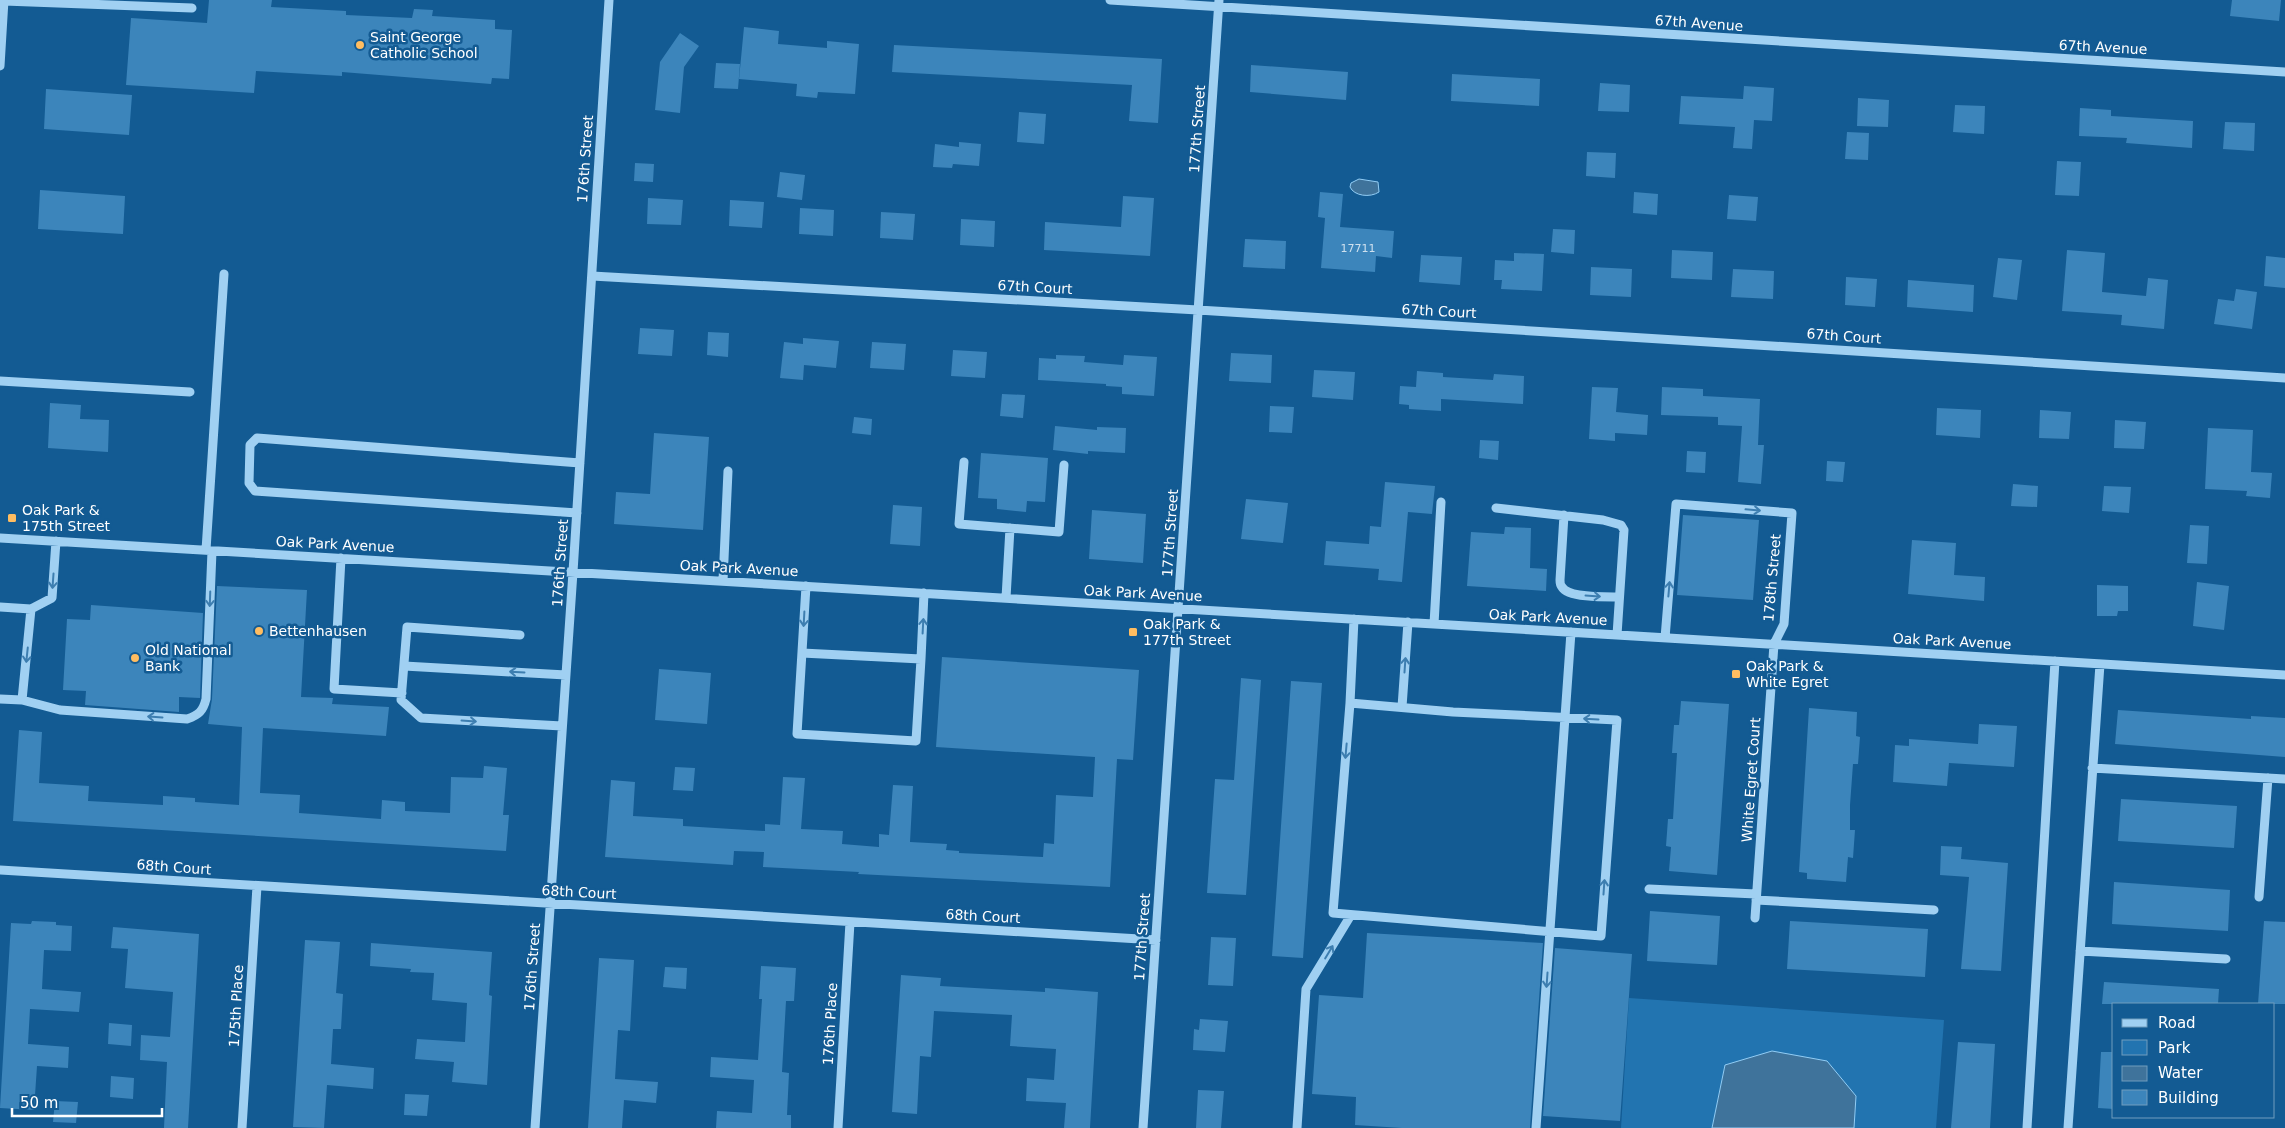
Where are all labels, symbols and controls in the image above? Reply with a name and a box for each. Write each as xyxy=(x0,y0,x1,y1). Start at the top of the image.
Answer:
street label: 67th Avenue xyxy=(1654,12,1744,34)
place label: Saint George Catholic School xyxy=(370,29,478,61)
street label: 67th Avenue xyxy=(2058,37,2148,57)
marker: Saint George Catholic School xyxy=(354,39,366,51)
street label: 177th Street xyxy=(1186,84,1208,173)
street label: 176th Street xyxy=(574,114,596,203)
house number: 17711 xyxy=(1341,242,1376,255)
street label: 67th Court xyxy=(997,277,1073,297)
street label: 67th Court xyxy=(1401,301,1477,321)
street label: 67th Court xyxy=(1806,325,1883,347)
street label: 177th Street xyxy=(1159,488,1181,577)
place label: Oak Park & 175th Street xyxy=(22,502,111,534)
one-way arrow xyxy=(1745,505,1761,515)
marker: Oak Park & 175th Street xyxy=(6,512,18,524)
street label: 176th Street xyxy=(549,518,571,607)
street label: Oak Park Avenue xyxy=(275,533,395,555)
street label: 178th Street xyxy=(1760,533,1784,623)
street label: Oak Park Avenue xyxy=(679,557,799,579)
one-way arrow xyxy=(48,573,58,589)
one-way arrow xyxy=(1665,581,1674,597)
street label: Oak Park Avenue xyxy=(1083,582,1203,604)
one-way arrow xyxy=(206,591,215,607)
one-way arrow xyxy=(1585,591,1601,600)
street label: Oak Park Avenue xyxy=(1488,606,1608,628)
one-way arrow xyxy=(799,611,808,627)
place label: Oak Park & 177th Street xyxy=(1143,616,1232,648)
one-way arrow xyxy=(918,619,927,635)
place label: Bettenhausen xyxy=(269,623,367,639)
marker: Bettenhausen xyxy=(253,625,265,637)
marker: Oak Park & 177th Street xyxy=(1127,626,1139,638)
street label: Oak Park Avenue xyxy=(1892,630,2012,652)
place label: Old National Bank xyxy=(145,642,232,674)
one-way arrow xyxy=(22,646,32,662)
marker: Old National Bank xyxy=(129,652,141,664)
one-way arrow xyxy=(1401,657,1410,673)
place label: Oak Park & White Egret xyxy=(1746,658,1829,690)
one-way arrow xyxy=(509,668,525,677)
marker: Oak Park & White Egret xyxy=(1730,668,1742,680)
one-way arrow xyxy=(147,712,163,721)
one-way arrow xyxy=(1583,714,1599,723)
one-way arrow xyxy=(461,716,477,725)
street label: White Egret Court xyxy=(1739,716,1763,843)
one-way arrow xyxy=(1342,743,1351,759)
street label: 68th Court xyxy=(136,856,213,878)
one-way arrow xyxy=(1600,880,1609,896)
street label: 68th Court xyxy=(541,882,617,902)
street label: 177th Street xyxy=(1131,892,1153,981)
street label: 68th Court xyxy=(945,906,1021,926)
street label: 176th Street xyxy=(521,922,543,1011)
one-way arrow xyxy=(1324,945,1334,959)
street label: 175th Place xyxy=(226,964,246,1048)
one-way arrow xyxy=(1542,972,1552,988)
street label: 176th Place xyxy=(820,982,840,1066)
legend xyxy=(2112,1003,2275,1118)
text: Road xyxy=(2158,1014,2196,1032)
text: Park xyxy=(2158,1039,2191,1057)
text: Water xyxy=(2158,1064,2203,1082)
scale bar xyxy=(12,1086,162,1118)
text: Building xyxy=(2158,1089,2219,1107)
text: 50 m xyxy=(20,1094,58,1112)

